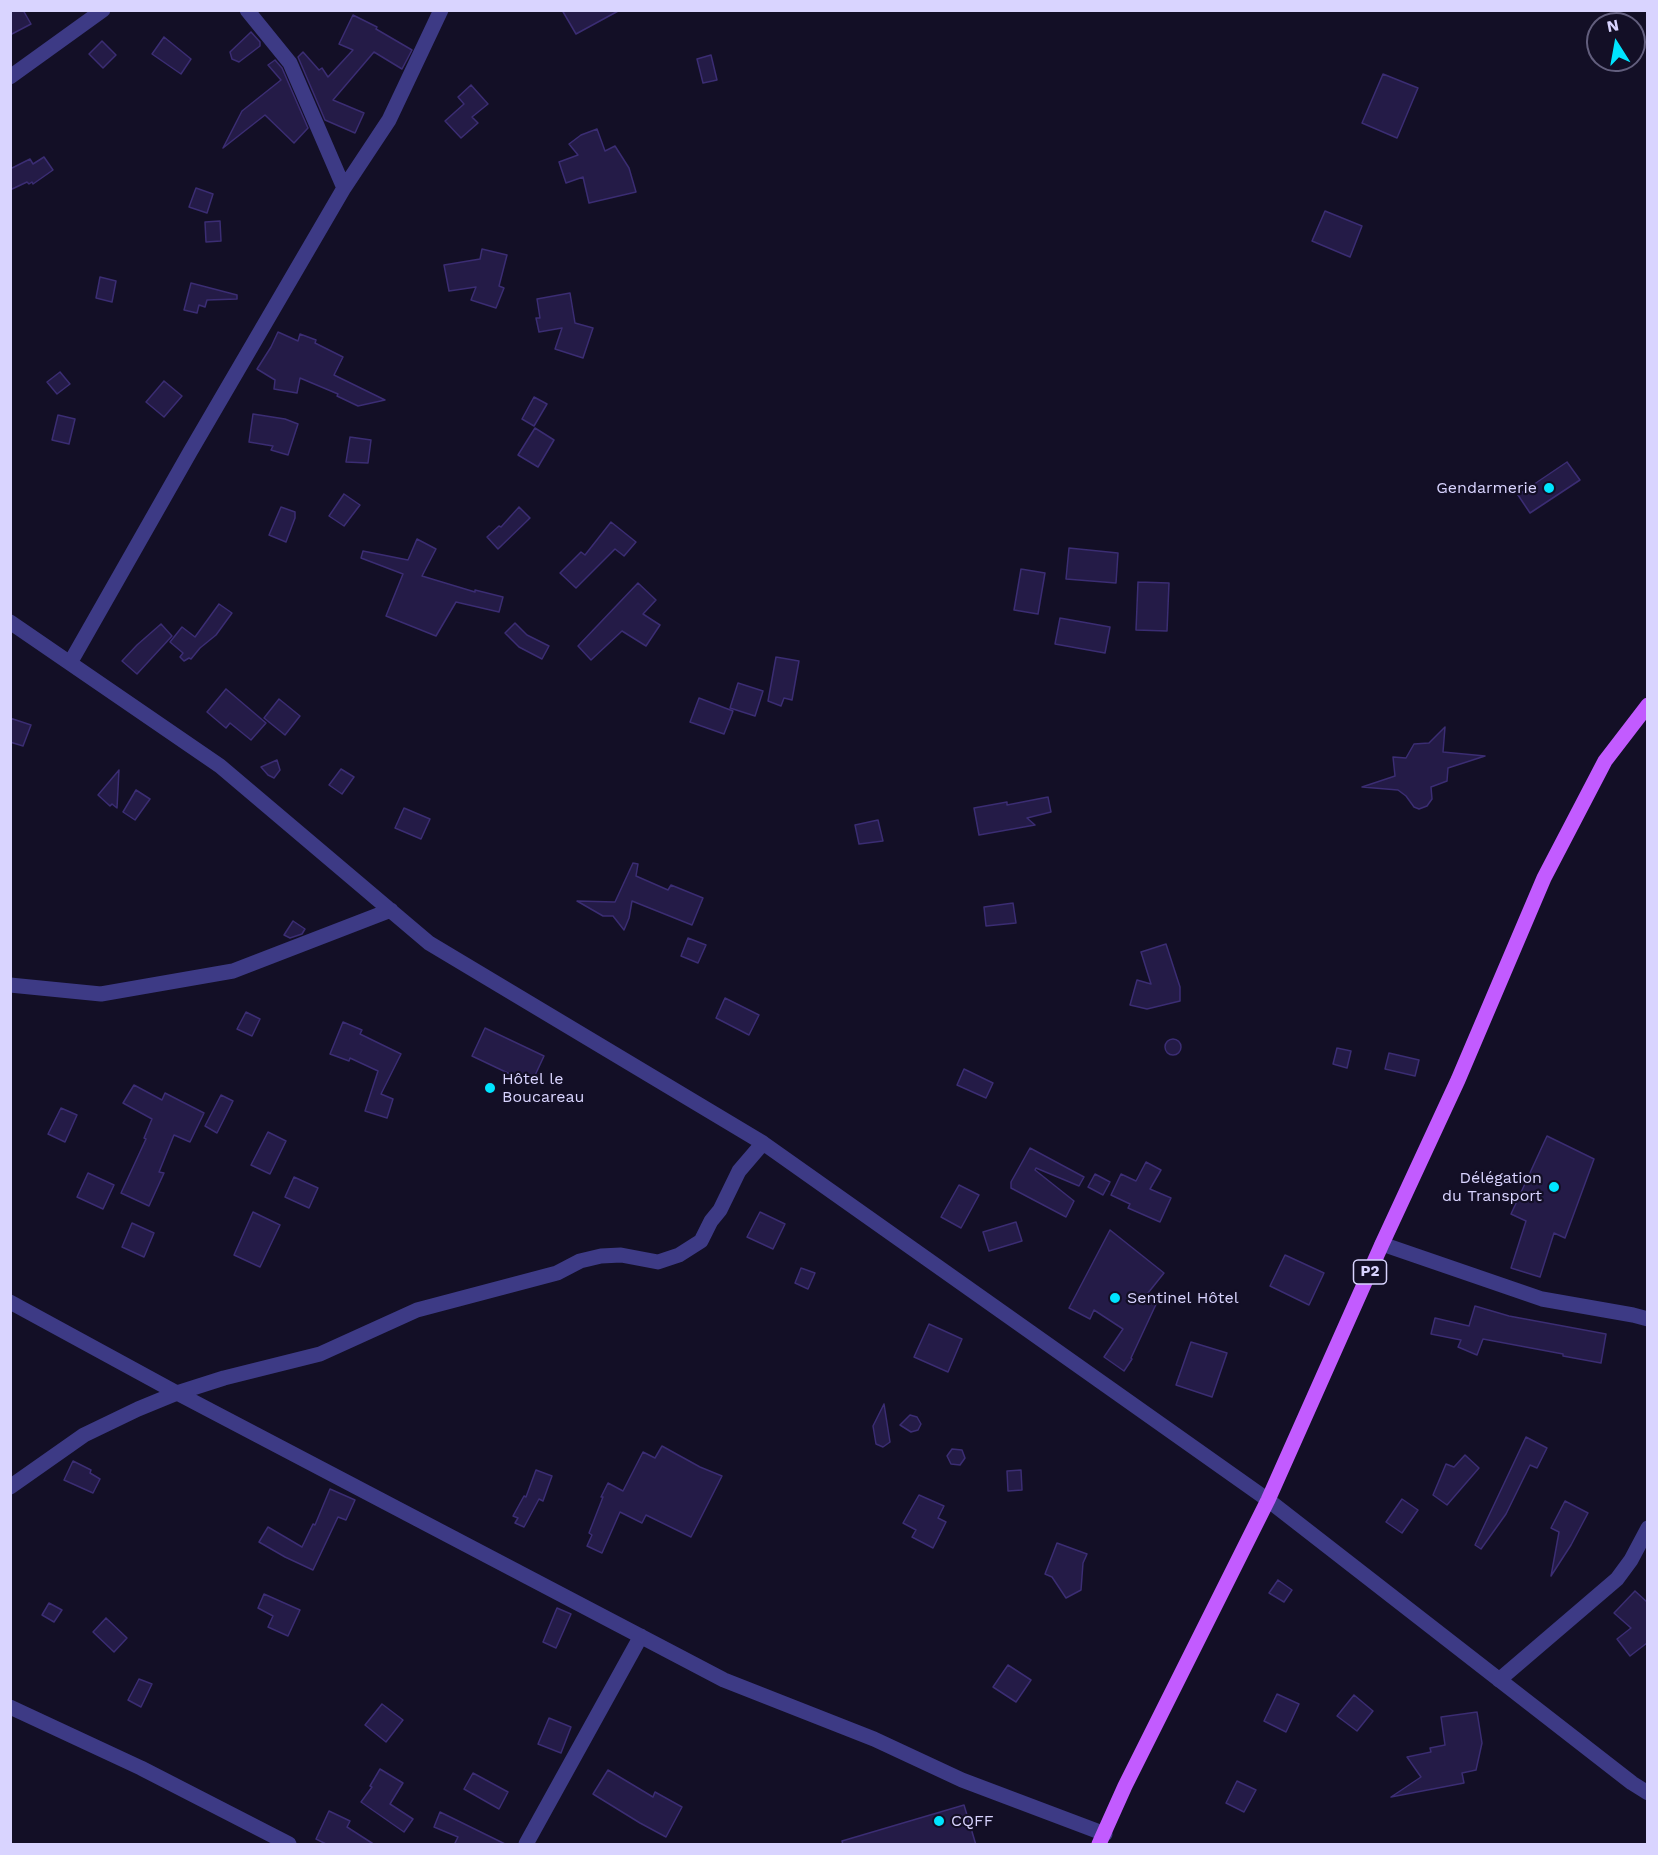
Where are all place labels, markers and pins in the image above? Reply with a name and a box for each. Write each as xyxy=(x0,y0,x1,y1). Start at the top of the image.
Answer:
place label: Gendarmerie xyxy=(1436,478,1537,498)
marker: Gendarmerie xyxy=(1542,481,1556,495)
place label: Hôtel le Boucareau xyxy=(502,1069,584,1107)
marker: Hôtel le Boucareau xyxy=(483,1081,497,1095)
place label: Délégation du Transport xyxy=(1442,1168,1542,1206)
marker: Délégation du Transport xyxy=(1547,1180,1561,1194)
place label: Sentinel Hôtel xyxy=(1127,1288,1239,1308)
marker: Sentinel Hôtel xyxy=(1108,1291,1122,1305)
place label: CQFF xyxy=(951,1811,993,1831)
marker: CQFF xyxy=(932,1814,946,1828)

